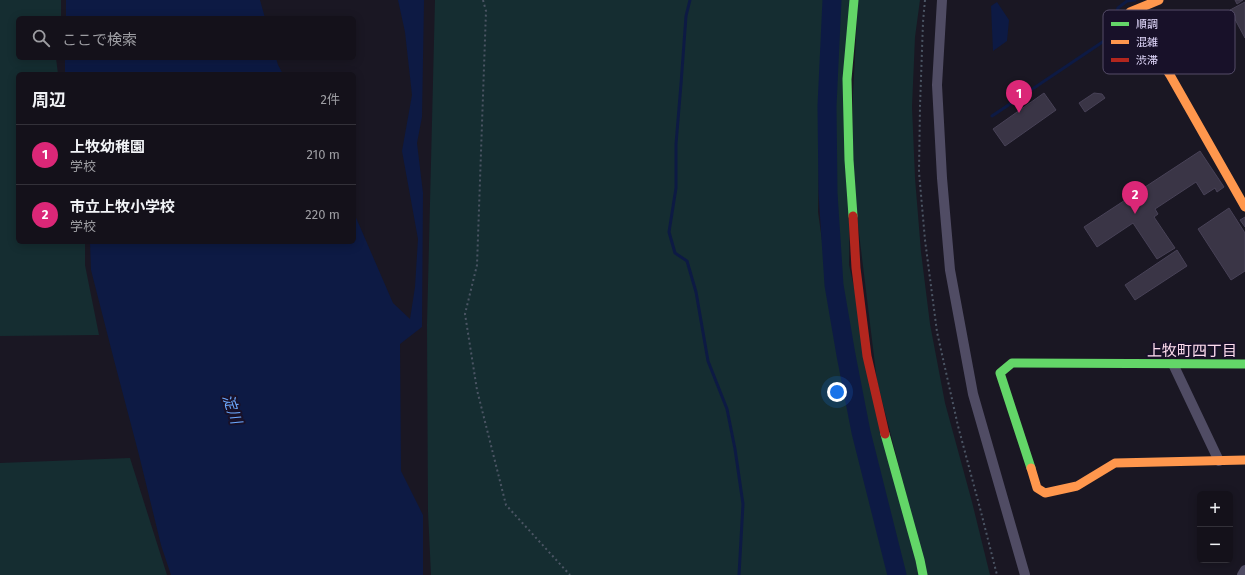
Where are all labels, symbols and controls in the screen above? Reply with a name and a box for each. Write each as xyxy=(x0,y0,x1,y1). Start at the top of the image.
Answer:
legend xyxy=(1103,10,1235,74)
search box xyxy=(16,16,356,60)
text: 順調 xyxy=(1136,18,1158,31)
icon: search xyxy=(30,27,52,49)
text: ここで検索 xyxy=(62,31,137,49)
text: 混雑 xyxy=(1136,36,1158,49)
text: 渋滞 xyxy=(1136,54,1158,67)
pin: 1 xyxy=(1006,80,1032,113)
text: 周辺 xyxy=(32,90,66,111)
text: 2件 xyxy=(321,92,340,107)
text: 上牧幼稚園 xyxy=(70,138,145,156)
text: 1 xyxy=(42,147,48,162)
text: 210 m xyxy=(306,147,340,162)
text: 学校 xyxy=(70,159,96,174)
pin: 2 xyxy=(1122,181,1148,214)
text: 市立上牧小学校 xyxy=(70,198,175,216)
text: 2 xyxy=(42,207,48,222)
text: 220 m xyxy=(305,207,340,222)
text: 学校 xyxy=(70,219,96,234)
district label: 上牧町四丁目 xyxy=(1147,342,1237,360)
your location xyxy=(827,382,847,402)
water label: 淀川 xyxy=(219,392,246,428)
map controls xyxy=(1197,491,1233,563)
button: + xyxy=(1197,491,1233,527)
button: − xyxy=(1197,527,1233,563)

